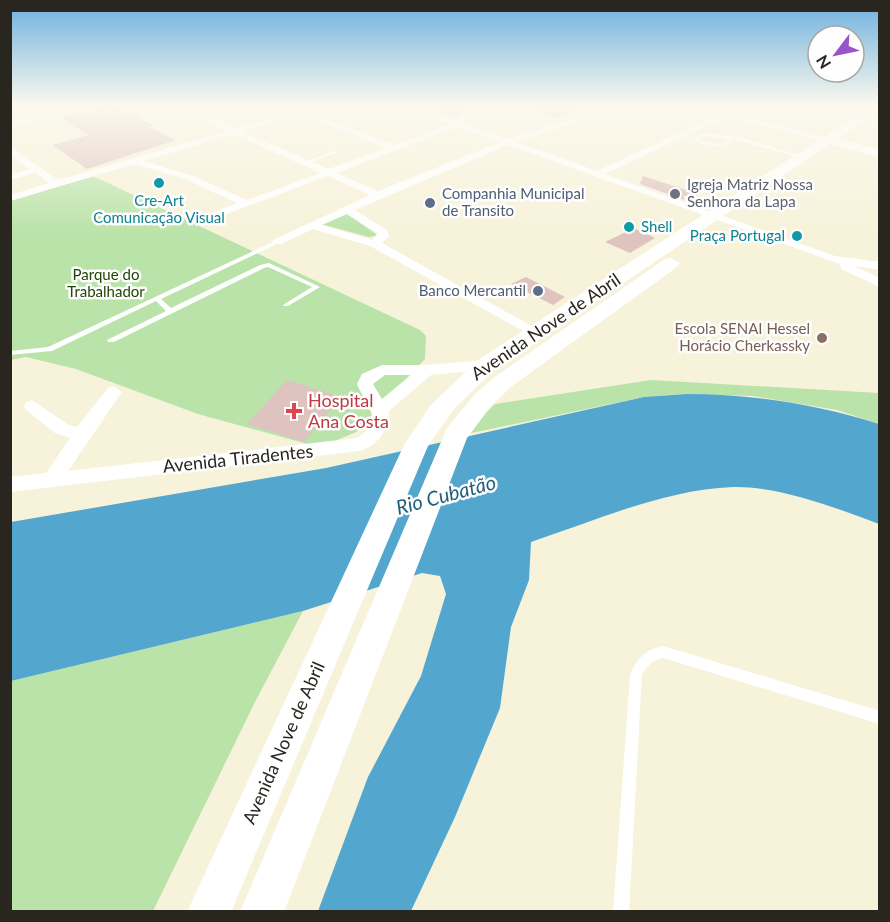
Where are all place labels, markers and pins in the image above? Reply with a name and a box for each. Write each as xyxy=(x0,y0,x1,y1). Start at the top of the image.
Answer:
place label: Igreja Matriz Nossa Senhora da Lapa xyxy=(687,175,813,210)
marker: Cre-Art Comunicação Visual xyxy=(152,176,166,190)
place label: Companhia Municipal de Transito xyxy=(442,184,585,219)
marker: Igreja Matriz Nossa Senhora da Lapa xyxy=(668,187,682,201)
place label: Cre-Art Comunicação Visual xyxy=(93,191,225,226)
marker: Companhia Municipal de Transito xyxy=(423,196,437,210)
place label: Shell xyxy=(641,217,672,235)
marker: Shell xyxy=(622,220,636,234)
place label: Praça Portugal xyxy=(690,226,785,244)
marker: Praça Portugal xyxy=(790,229,804,243)
place label: Banco Mercantil xyxy=(419,281,526,299)
marker: Banco Mercantil xyxy=(531,284,545,298)
place label: Escola SENAI Hessel Horácio Cherkassky xyxy=(675,319,810,354)
marker: Escola SENAI Hessel Horácio Cherkassky xyxy=(815,331,829,345)
place label: Hospital Ana Costa xyxy=(308,389,389,432)
marker: Hospital Ana Costa xyxy=(285,402,303,420)

